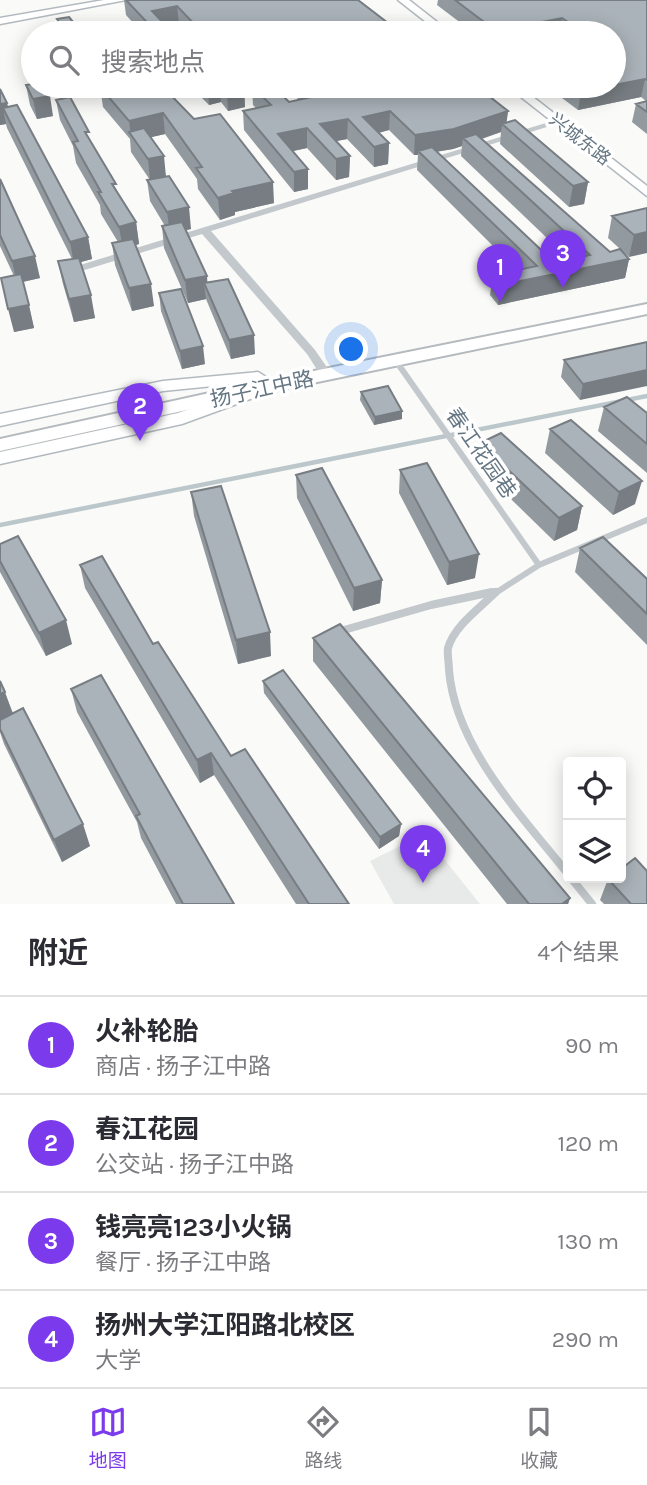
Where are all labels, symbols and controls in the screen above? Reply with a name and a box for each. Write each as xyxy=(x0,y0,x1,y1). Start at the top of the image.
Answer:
search box xyxy=(21,21,626,98)
icon: search xyxy=(45,41,83,79)
text: 搜索地点 xyxy=(101,47,205,78)
street label: 兴城东路 xyxy=(545,108,615,170)
pin: 3 xyxy=(540,230,586,288)
pin: 1 xyxy=(477,244,523,302)
your location xyxy=(334,332,368,366)
street label: 扬子江中路 xyxy=(208,366,316,412)
pin: 2 xyxy=(117,383,163,441)
street label: 春江花园巷 xyxy=(441,403,521,503)
map controls xyxy=(563,757,626,883)
button: locate xyxy=(563,757,626,820)
button: layers xyxy=(563,820,626,883)
pin: 4 xyxy=(400,825,446,883)
text: 附近 xyxy=(28,935,88,971)
text: 4个结果 xyxy=(537,939,619,966)
text: 火补轮胎 xyxy=(95,1016,199,1047)
text: 1 xyxy=(47,1032,55,1059)
text: 90 m xyxy=(565,1032,619,1059)
text: 商店 · 扬子江中路 xyxy=(95,1053,271,1080)
text: 春江花园 xyxy=(95,1114,199,1145)
text: 2 xyxy=(44,1130,58,1157)
text: 120 m xyxy=(557,1130,619,1157)
text: 公交站 · 扬子江中路 xyxy=(95,1151,294,1178)
text: 钱亮亮123小火锅 xyxy=(95,1212,292,1243)
text: 3 xyxy=(44,1228,58,1255)
text: 130 m xyxy=(557,1228,619,1255)
text: 餐厅 · 扬子江中路 xyxy=(95,1249,271,1276)
text: 扬州大学江阳路北校区 xyxy=(95,1310,355,1341)
text: 4 xyxy=(44,1326,58,1353)
text: 290 m xyxy=(552,1326,619,1353)
text: 大学 xyxy=(95,1347,141,1374)
tab: 地图 xyxy=(89,1403,127,1472)
tab: 路线 xyxy=(304,1403,342,1472)
tab: 收藏 xyxy=(520,1403,558,1472)

